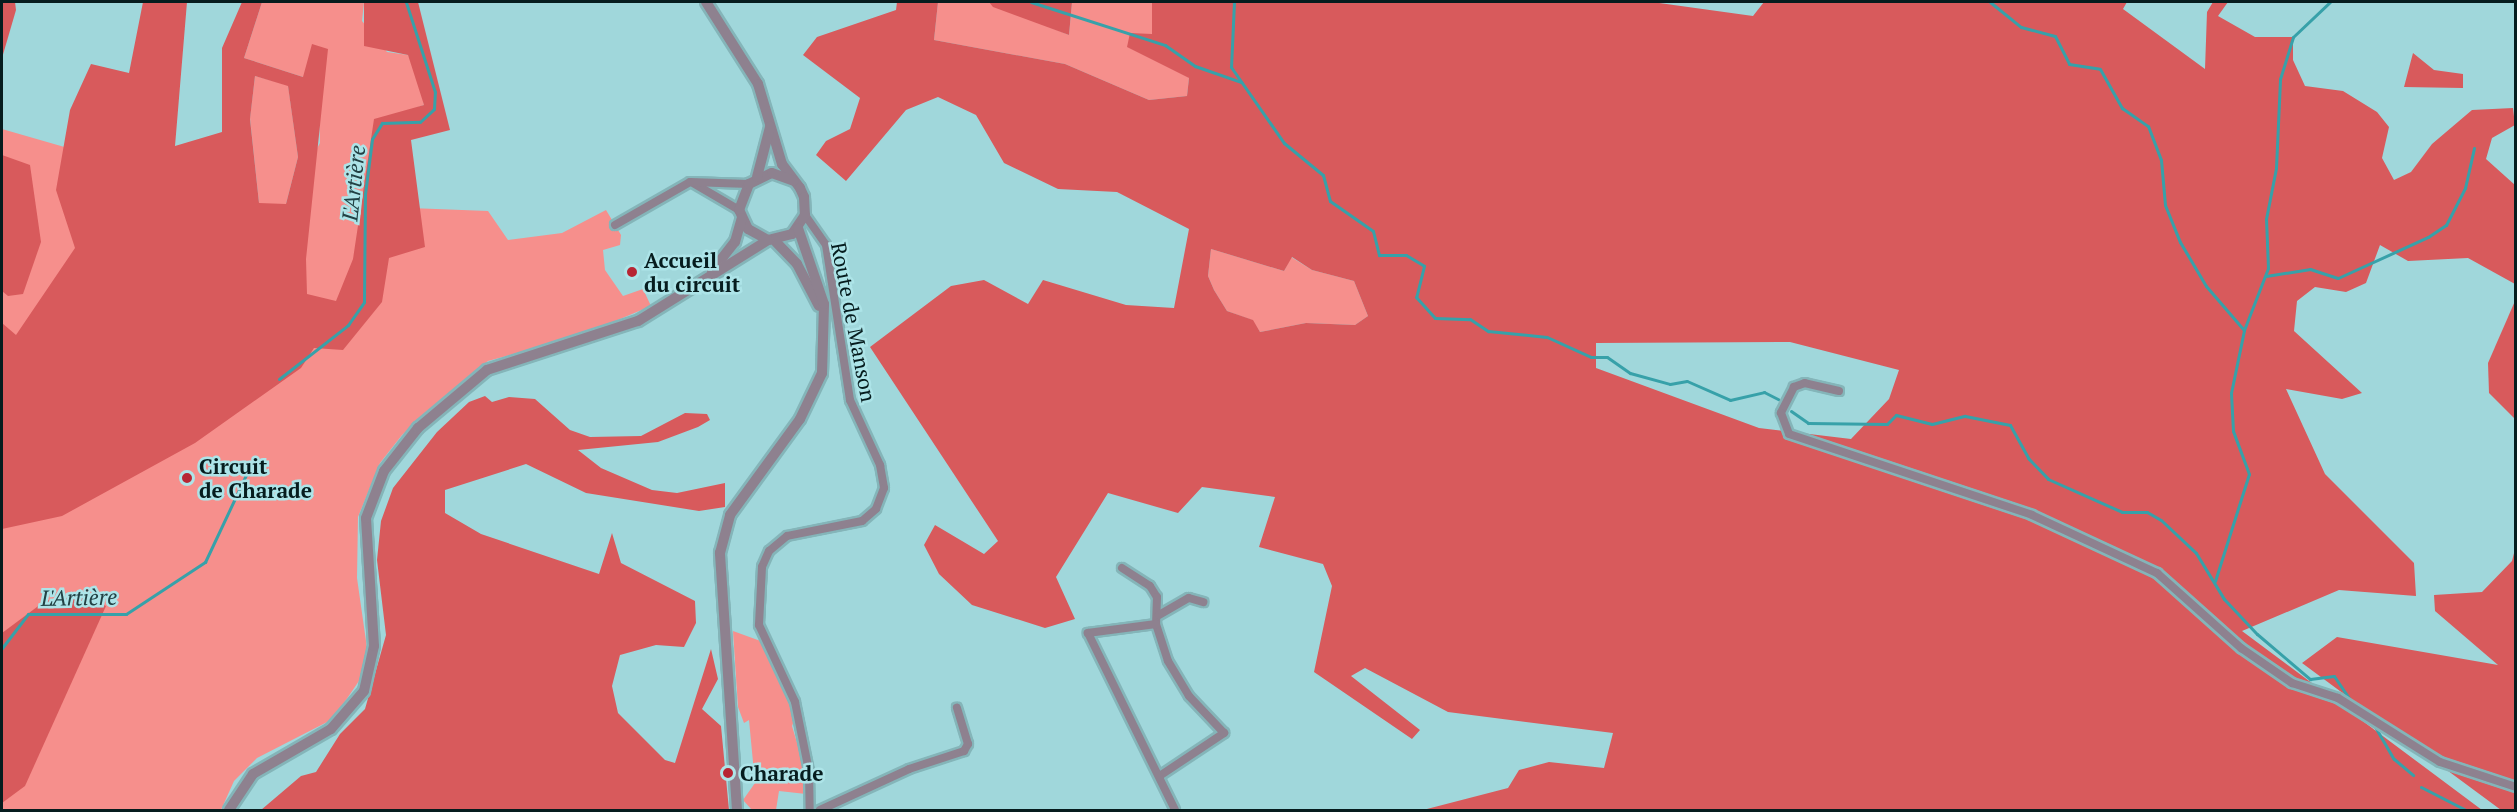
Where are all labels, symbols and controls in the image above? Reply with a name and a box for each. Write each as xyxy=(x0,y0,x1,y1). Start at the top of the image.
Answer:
water label: L'Artière xyxy=(336,144,370,222)
street label: Route de Manson xyxy=(826,240,882,404)
place label: Accueil du circuit xyxy=(644,247,740,297)
marker: Accueil du circuit xyxy=(625,265,639,279)
place label: Circuit de Charade xyxy=(199,453,312,503)
marker: Circuit de Charade xyxy=(180,471,194,485)
water label: L'Artière xyxy=(41,583,117,611)
place label: Charade xyxy=(740,760,823,786)
marker: Charade xyxy=(721,766,735,780)

